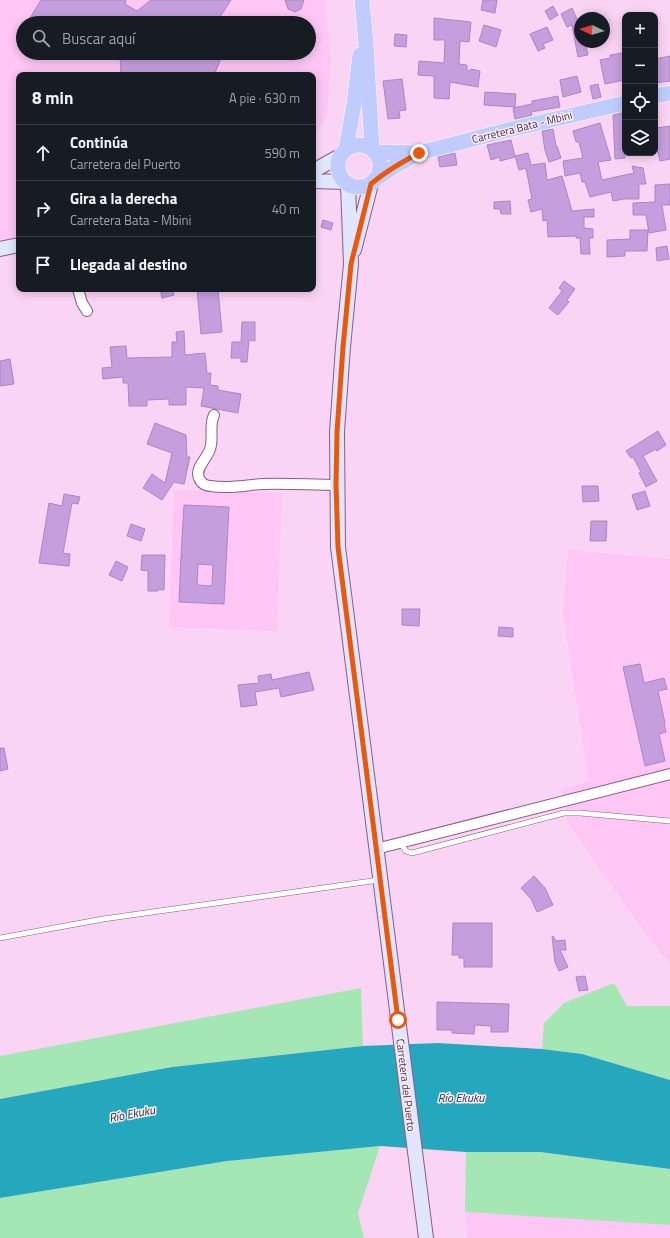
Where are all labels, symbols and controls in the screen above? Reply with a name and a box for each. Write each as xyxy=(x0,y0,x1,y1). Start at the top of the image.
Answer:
north arrow xyxy=(574,12,610,48)
map controls xyxy=(622,12,658,156)
button: + xyxy=(622,12,658,48)
search box xyxy=(16,16,316,60)
icon: search xyxy=(30,27,52,49)
text: Buscar aquí xyxy=(62,27,135,50)
button: − xyxy=(622,48,658,84)
button: locate xyxy=(622,84,658,120)
text: 8 min xyxy=(32,85,73,111)
text: A pie · 630 m xyxy=(229,88,300,108)
street label: Carretera Bata - Mbini xyxy=(470,107,574,147)
button: layers xyxy=(622,120,658,156)
text: Continúa xyxy=(70,131,128,154)
icon: ahead xyxy=(32,142,54,164)
text: 590 m xyxy=(264,143,300,163)
route end xyxy=(410,144,428,162)
text: Carretera del Puerto xyxy=(70,154,180,174)
text: Gira a la derecha xyxy=(70,187,177,210)
icon: right xyxy=(32,198,54,220)
text: 40 m xyxy=(272,199,300,219)
text: Carretera Bata - Mbini xyxy=(70,210,191,230)
text: Llegada al destino xyxy=(70,253,187,276)
icon: arrive xyxy=(32,254,54,276)
route start xyxy=(389,1011,407,1029)
street label: Carretera del Puerto xyxy=(392,1038,420,1133)
water label: Río Ekuku xyxy=(438,1088,485,1107)
water label: Río Ekuku xyxy=(107,1100,158,1127)

